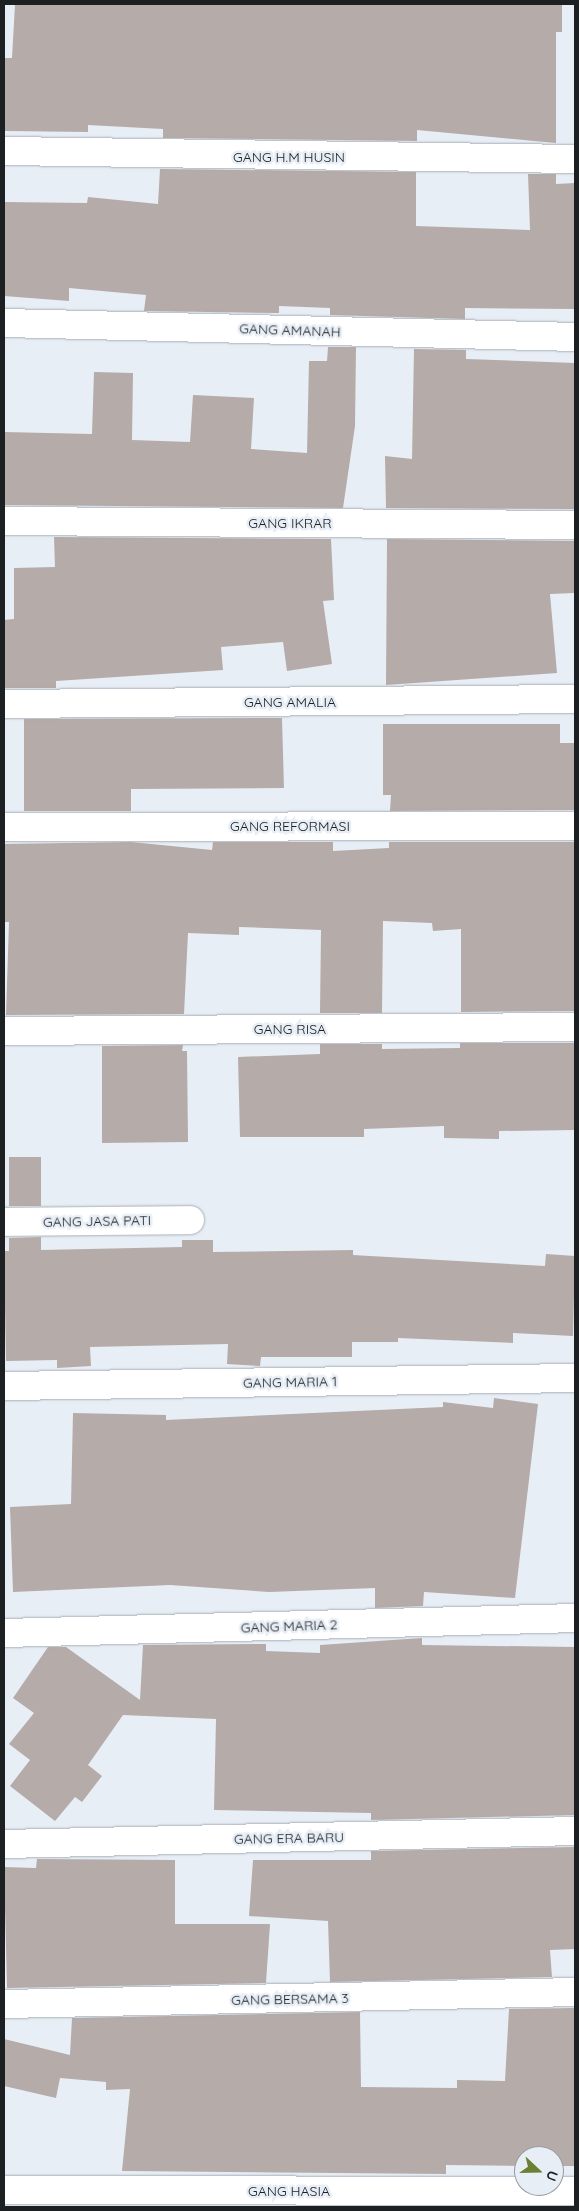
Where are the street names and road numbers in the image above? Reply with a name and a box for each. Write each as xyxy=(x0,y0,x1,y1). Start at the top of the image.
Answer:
street label: GANG H.M HUSIN xyxy=(233,149,345,165)
street label: GANG AMANAH xyxy=(239,320,341,340)
street label: GANG IKRAR xyxy=(248,515,332,531)
street label: GANG AMALIA xyxy=(244,694,336,710)
street label: GANG REFORMASI xyxy=(230,818,350,834)
street label: GANG RISA xyxy=(254,1021,326,1037)
street label: GANG JASA PATI xyxy=(43,1212,151,1230)
street label: GANG MARIA 1 xyxy=(243,1373,337,1391)
street label: GANG MARIA 2 xyxy=(240,1616,338,1636)
street label: GANG ERA BARU xyxy=(234,1829,344,1847)
street label: GANG BERSAMA 3 xyxy=(231,1990,349,2008)
street label: GANG HASIA xyxy=(248,2183,330,2199)

